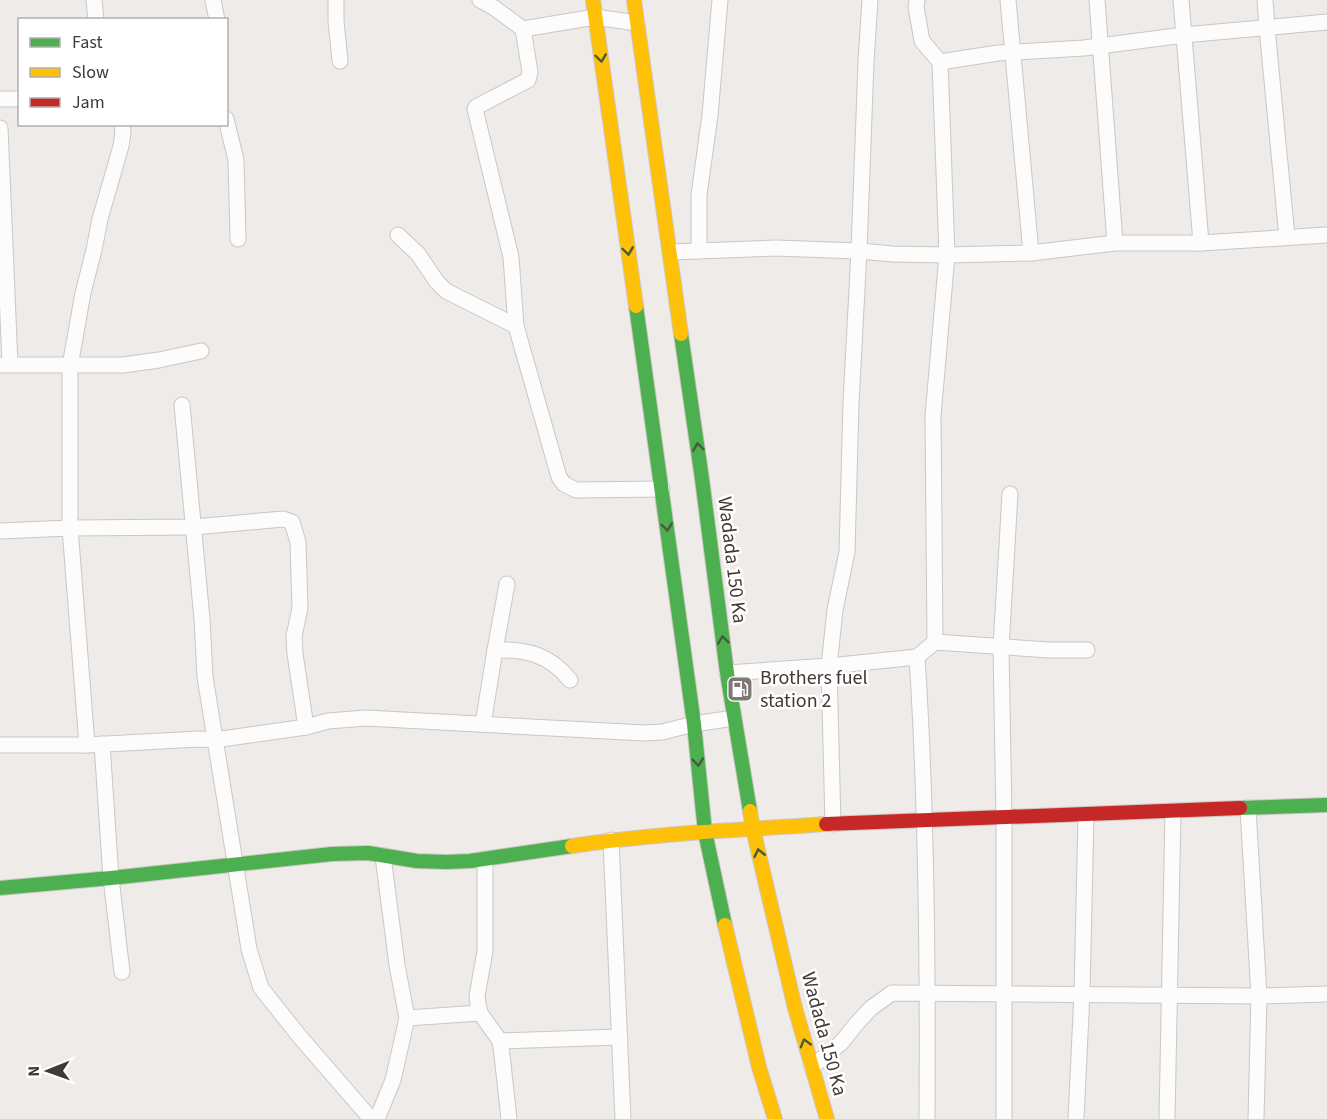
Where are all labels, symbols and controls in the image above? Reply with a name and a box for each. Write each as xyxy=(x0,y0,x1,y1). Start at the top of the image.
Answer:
legend xyxy=(18,18,228,126)
text: Fast xyxy=(72,30,103,55)
one-way arrow xyxy=(594,53,607,63)
text: Slow xyxy=(72,60,109,85)
text: Jam xyxy=(72,90,105,115)
one-way arrow xyxy=(622,246,634,256)
one-way arrow xyxy=(692,442,704,452)
street label: Wadada 150 Ka xyxy=(710,495,754,625)
one-way arrow xyxy=(660,523,673,532)
one-way arrow xyxy=(717,636,729,645)
place label: Brothers fuel station 2 xyxy=(760,664,868,715)
fuel station icon: Brothers fuel station 2 xyxy=(725,674,755,704)
one-way arrow xyxy=(691,758,704,767)
one-way arrow xyxy=(753,848,766,858)
street label: Wadada 150 Ka xyxy=(794,969,854,1099)
one-way arrow xyxy=(800,1038,812,1049)
north arrow xyxy=(18,1041,78,1101)
text: N xyxy=(23,1066,45,1077)

